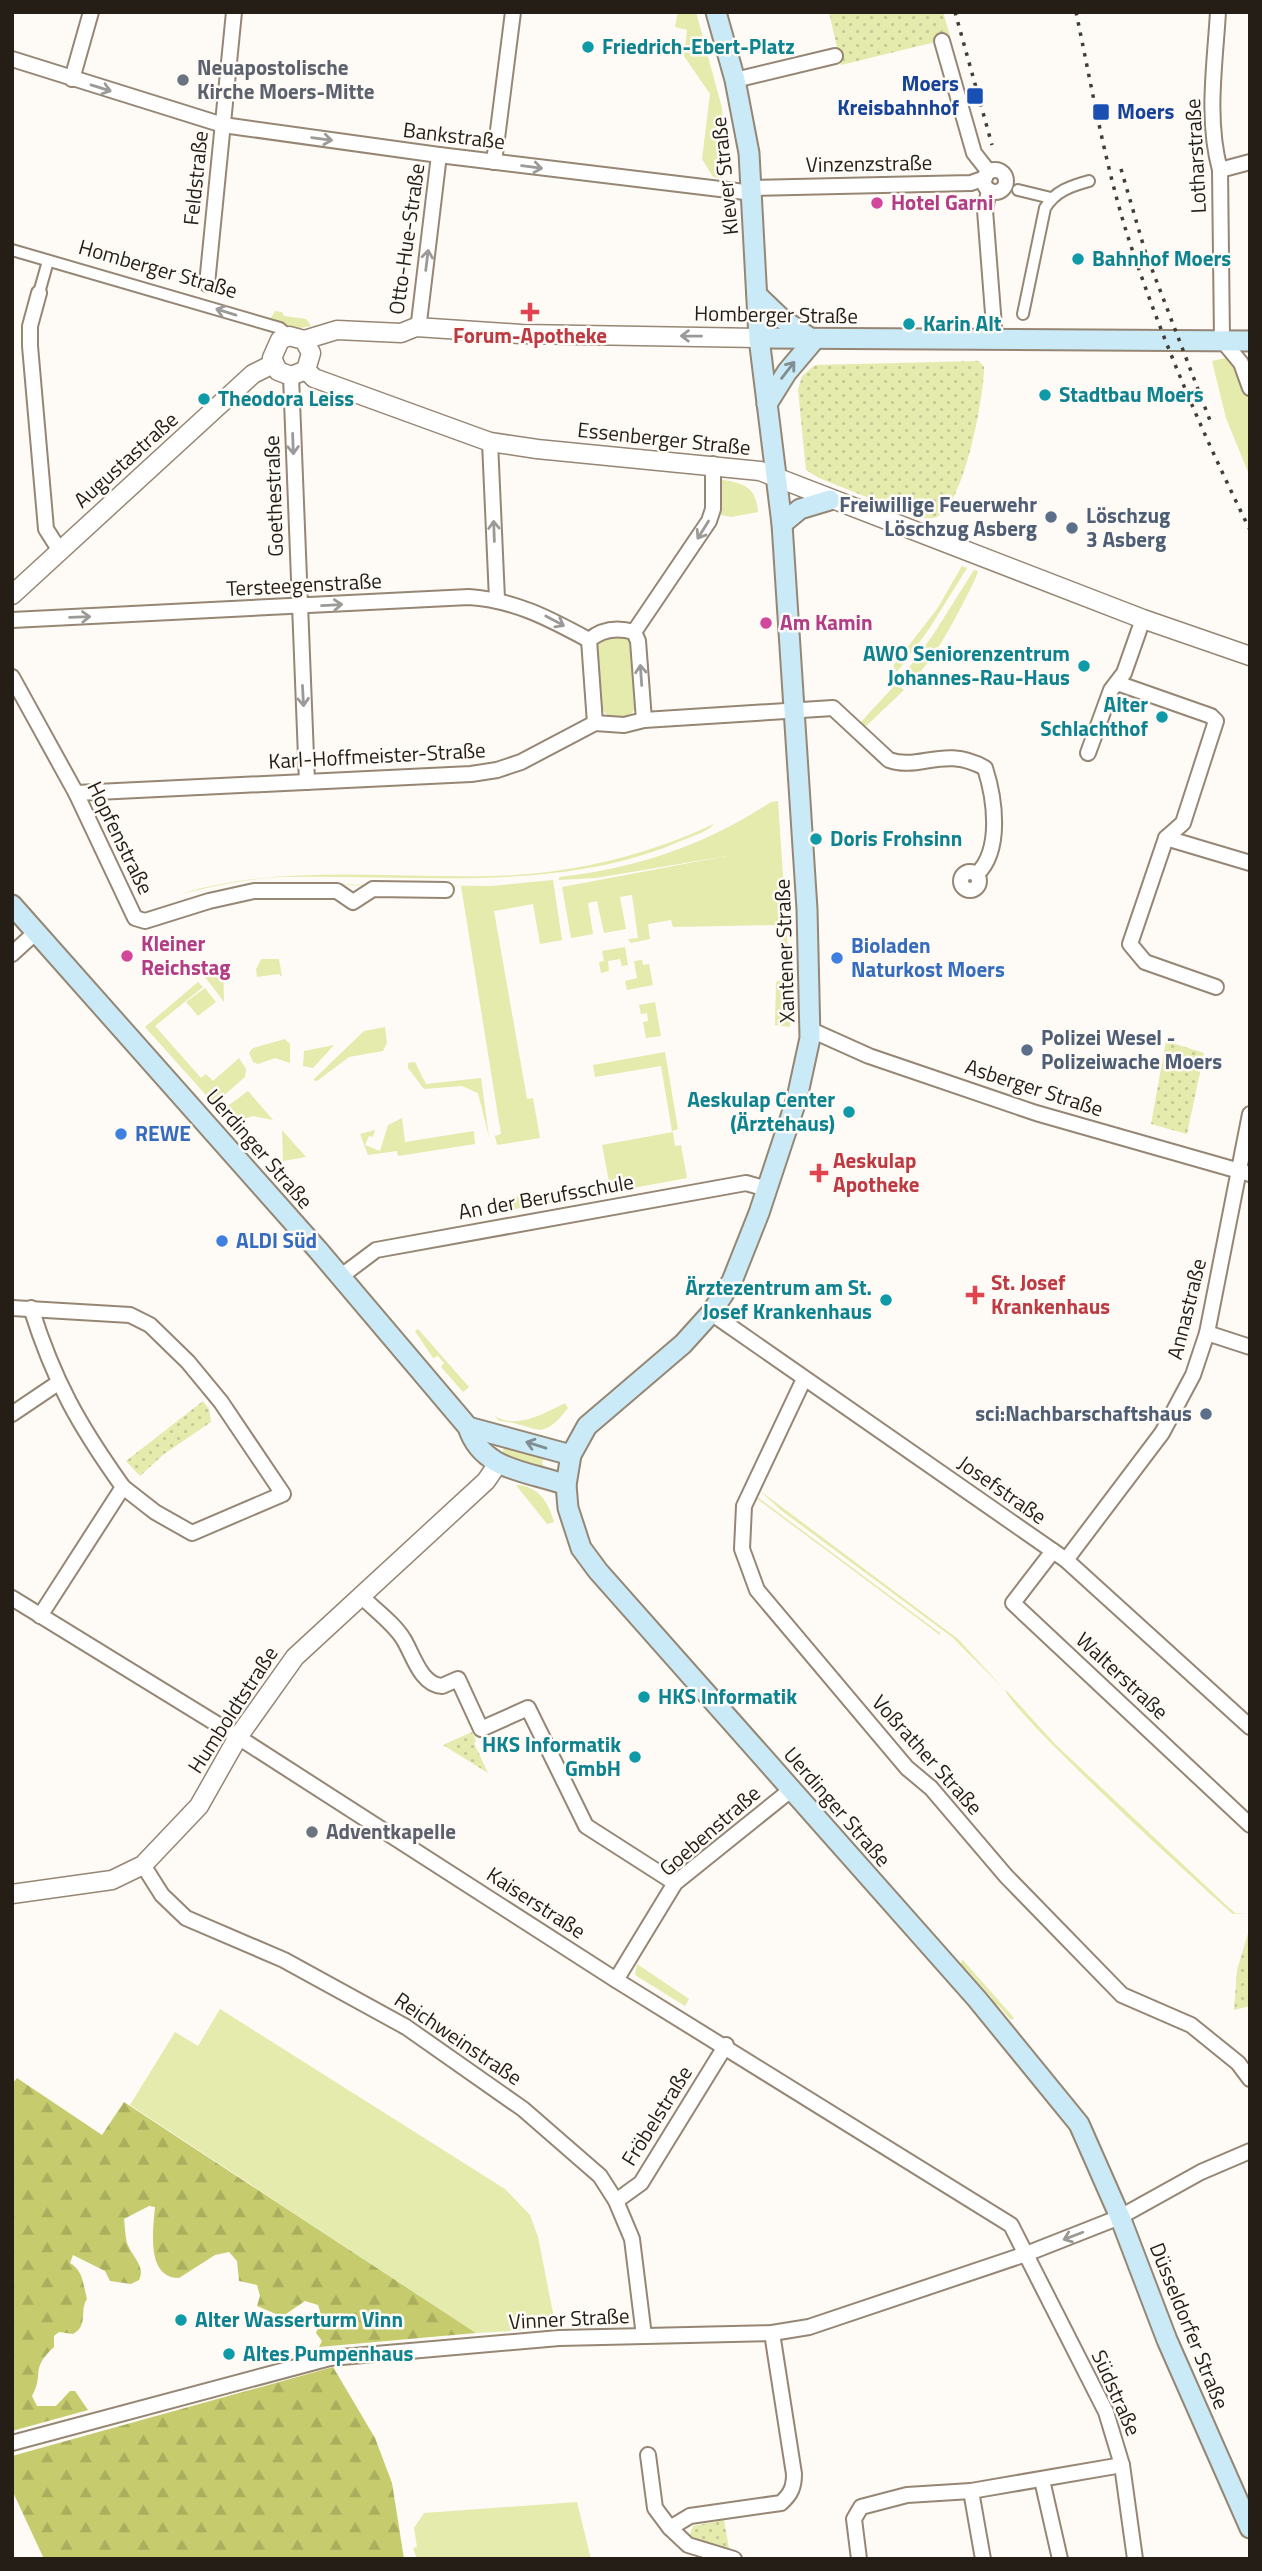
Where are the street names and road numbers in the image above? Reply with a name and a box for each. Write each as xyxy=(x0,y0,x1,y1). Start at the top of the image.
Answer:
street label: Lotharstraße xyxy=(1176,98,1214,214)
street label: Bankstraße xyxy=(401,113,507,157)
street label: Klever Straße xyxy=(702,115,746,237)
street label: Feldstraße xyxy=(174,129,216,227)
street label: Vinzenzstraße xyxy=(805,146,933,180)
street label: Otto-Hue-Straße xyxy=(380,161,432,317)
street label: Homberger Straße xyxy=(75,230,241,306)
street label: Homberger Straße xyxy=(694,297,858,331)
street label: Augustastraße xyxy=(66,404,185,515)
street label: Essenberger Straße xyxy=(576,413,752,463)
street label: Goethestraße xyxy=(255,435,291,557)
street label: Tersteegenstraße xyxy=(225,564,382,604)
street label: Karl-Hoffmeister-Straße xyxy=(268,733,486,777)
street label: Hopfenstraße xyxy=(80,776,162,900)
street label: Xantener Straße xyxy=(765,878,803,1024)
street label: Asberger Straße xyxy=(961,1050,1107,1124)
street label: Uerdinger Straße xyxy=(198,1081,321,1216)
street label: An der Berufsschule xyxy=(456,1165,636,1227)
street label: Annastraße xyxy=(1158,1255,1214,1363)
street label: Josefstraße xyxy=(952,1447,1054,1532)
street label: Walterstraße xyxy=(1069,1624,1176,1727)
street label: Humboldtstraße xyxy=(179,1640,285,1779)
street label: Voßrather Straße xyxy=(865,1687,991,1822)
street label: Uerdinger Straße xyxy=(776,1739,899,1874)
street label: Goebenstraße xyxy=(652,1777,767,1883)
street label: Kaiserstraße xyxy=(481,1858,592,1946)
street label: Reichweinstraße xyxy=(388,1983,529,2093)
street label: Fröbelstraße xyxy=(613,2059,700,2172)
street label: Düsseldorfer Straße xyxy=(1142,2237,1238,2414)
street label: Vinner Straße xyxy=(508,2299,630,2337)
street label: Südstraße xyxy=(1084,2344,1150,2441)

